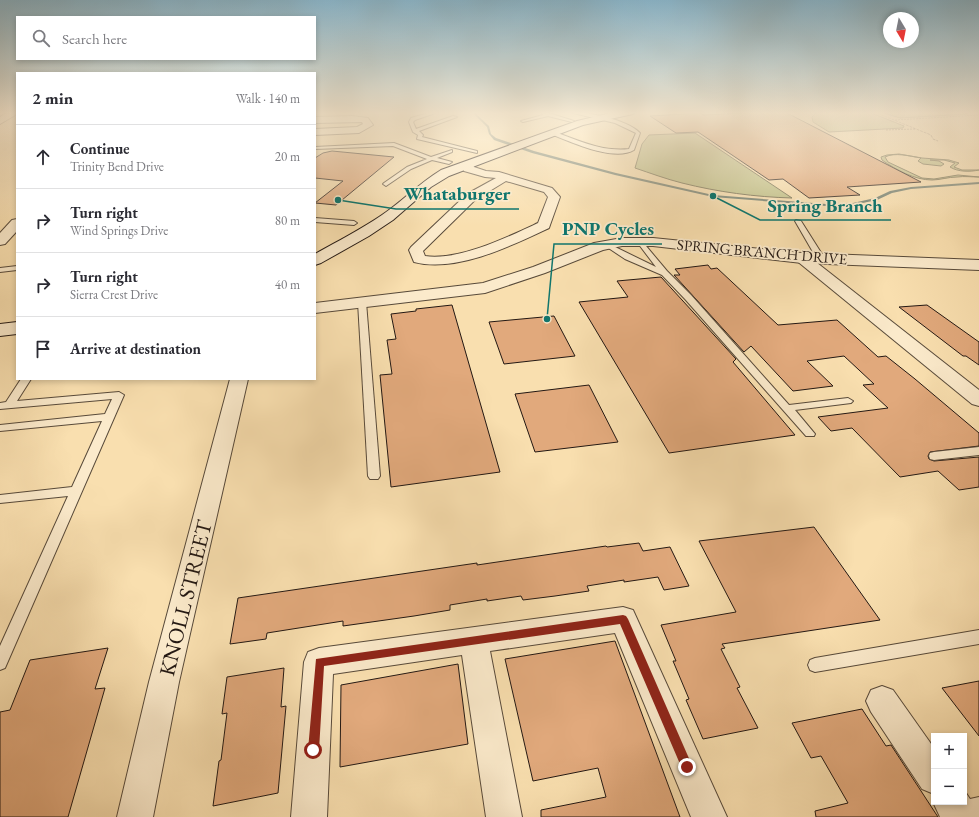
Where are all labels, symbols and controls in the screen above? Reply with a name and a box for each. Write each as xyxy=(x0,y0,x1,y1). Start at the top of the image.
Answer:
north arrow xyxy=(883,12,919,48)
search box xyxy=(16,16,316,60)
icon: search xyxy=(30,27,52,49)
text: Search here xyxy=(62,29,127,48)
text: 2 min xyxy=(32,87,73,109)
text: Walk · 140 m xyxy=(236,90,300,107)
text: Continue xyxy=(70,139,130,158)
icon: ahead xyxy=(32,146,54,168)
text: 20 m xyxy=(275,148,300,165)
text: Trinity Bend Drive xyxy=(70,158,164,175)
callout: Whataburger xyxy=(396,178,519,209)
text: Whataburger xyxy=(404,181,511,206)
callout: Spring Branch xyxy=(760,189,891,220)
text: Spring Branch xyxy=(767,193,883,218)
text: Turn right xyxy=(70,203,138,222)
icon: right xyxy=(32,210,54,232)
text: 80 m xyxy=(275,212,300,229)
callout: PNP Cycles xyxy=(554,213,662,244)
text: PNP Cycles xyxy=(562,216,654,241)
text: Wind Springs Drive xyxy=(70,222,168,239)
street label: SPRING BRANCH DRIVE xyxy=(676,235,848,268)
text: Turn right xyxy=(70,267,138,286)
icon: right xyxy=(32,274,54,296)
text: 40 m xyxy=(275,276,300,293)
text: Sierra Crest Drive xyxy=(70,286,158,303)
icon: arrive xyxy=(32,338,54,360)
text: Arrive at destination xyxy=(70,339,201,358)
street label: KNOLL STREET xyxy=(152,517,219,679)
map controls xyxy=(931,733,967,805)
button: + xyxy=(931,733,967,769)
route start xyxy=(304,741,322,759)
route end xyxy=(678,758,696,776)
button: − xyxy=(931,769,967,805)

